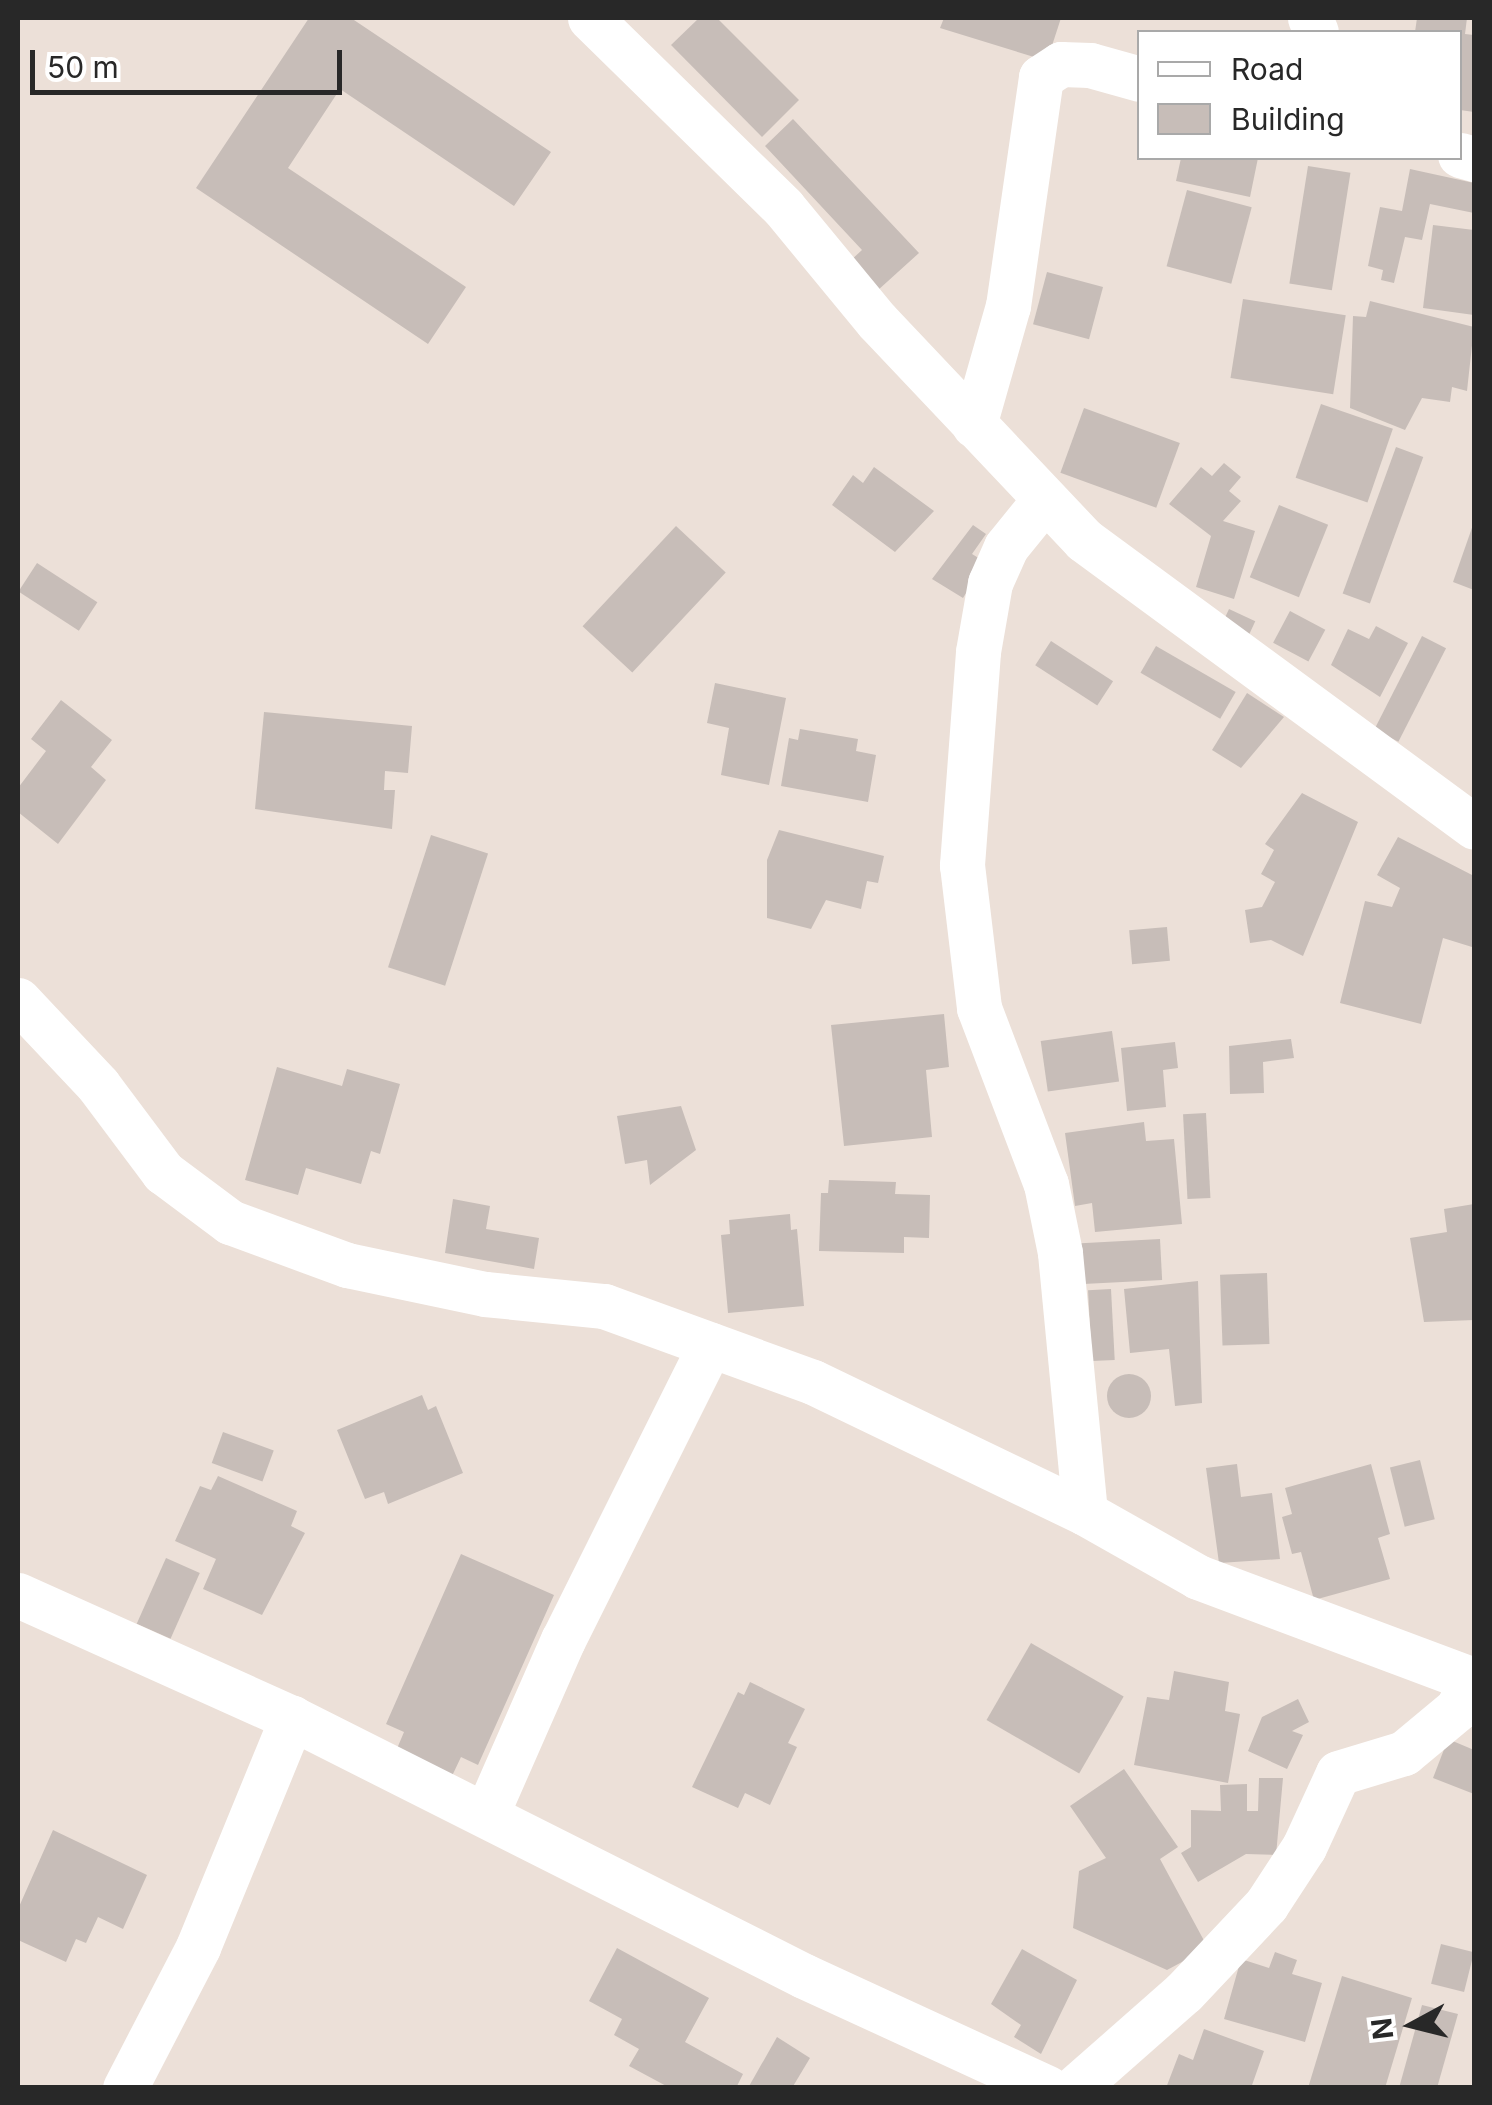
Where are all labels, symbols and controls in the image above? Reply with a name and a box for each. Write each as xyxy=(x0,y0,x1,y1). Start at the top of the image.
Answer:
scale bar xyxy=(35,30,348,92)
legend xyxy=(1137,30,1462,160)
text: 50 m xyxy=(47,49,119,85)
text: Road xyxy=(1231,51,1303,87)
text: Building xyxy=(1231,101,1345,137)
north arrow xyxy=(1362,1975,1462,2075)
text: N xyxy=(1364,2016,1400,2041)

